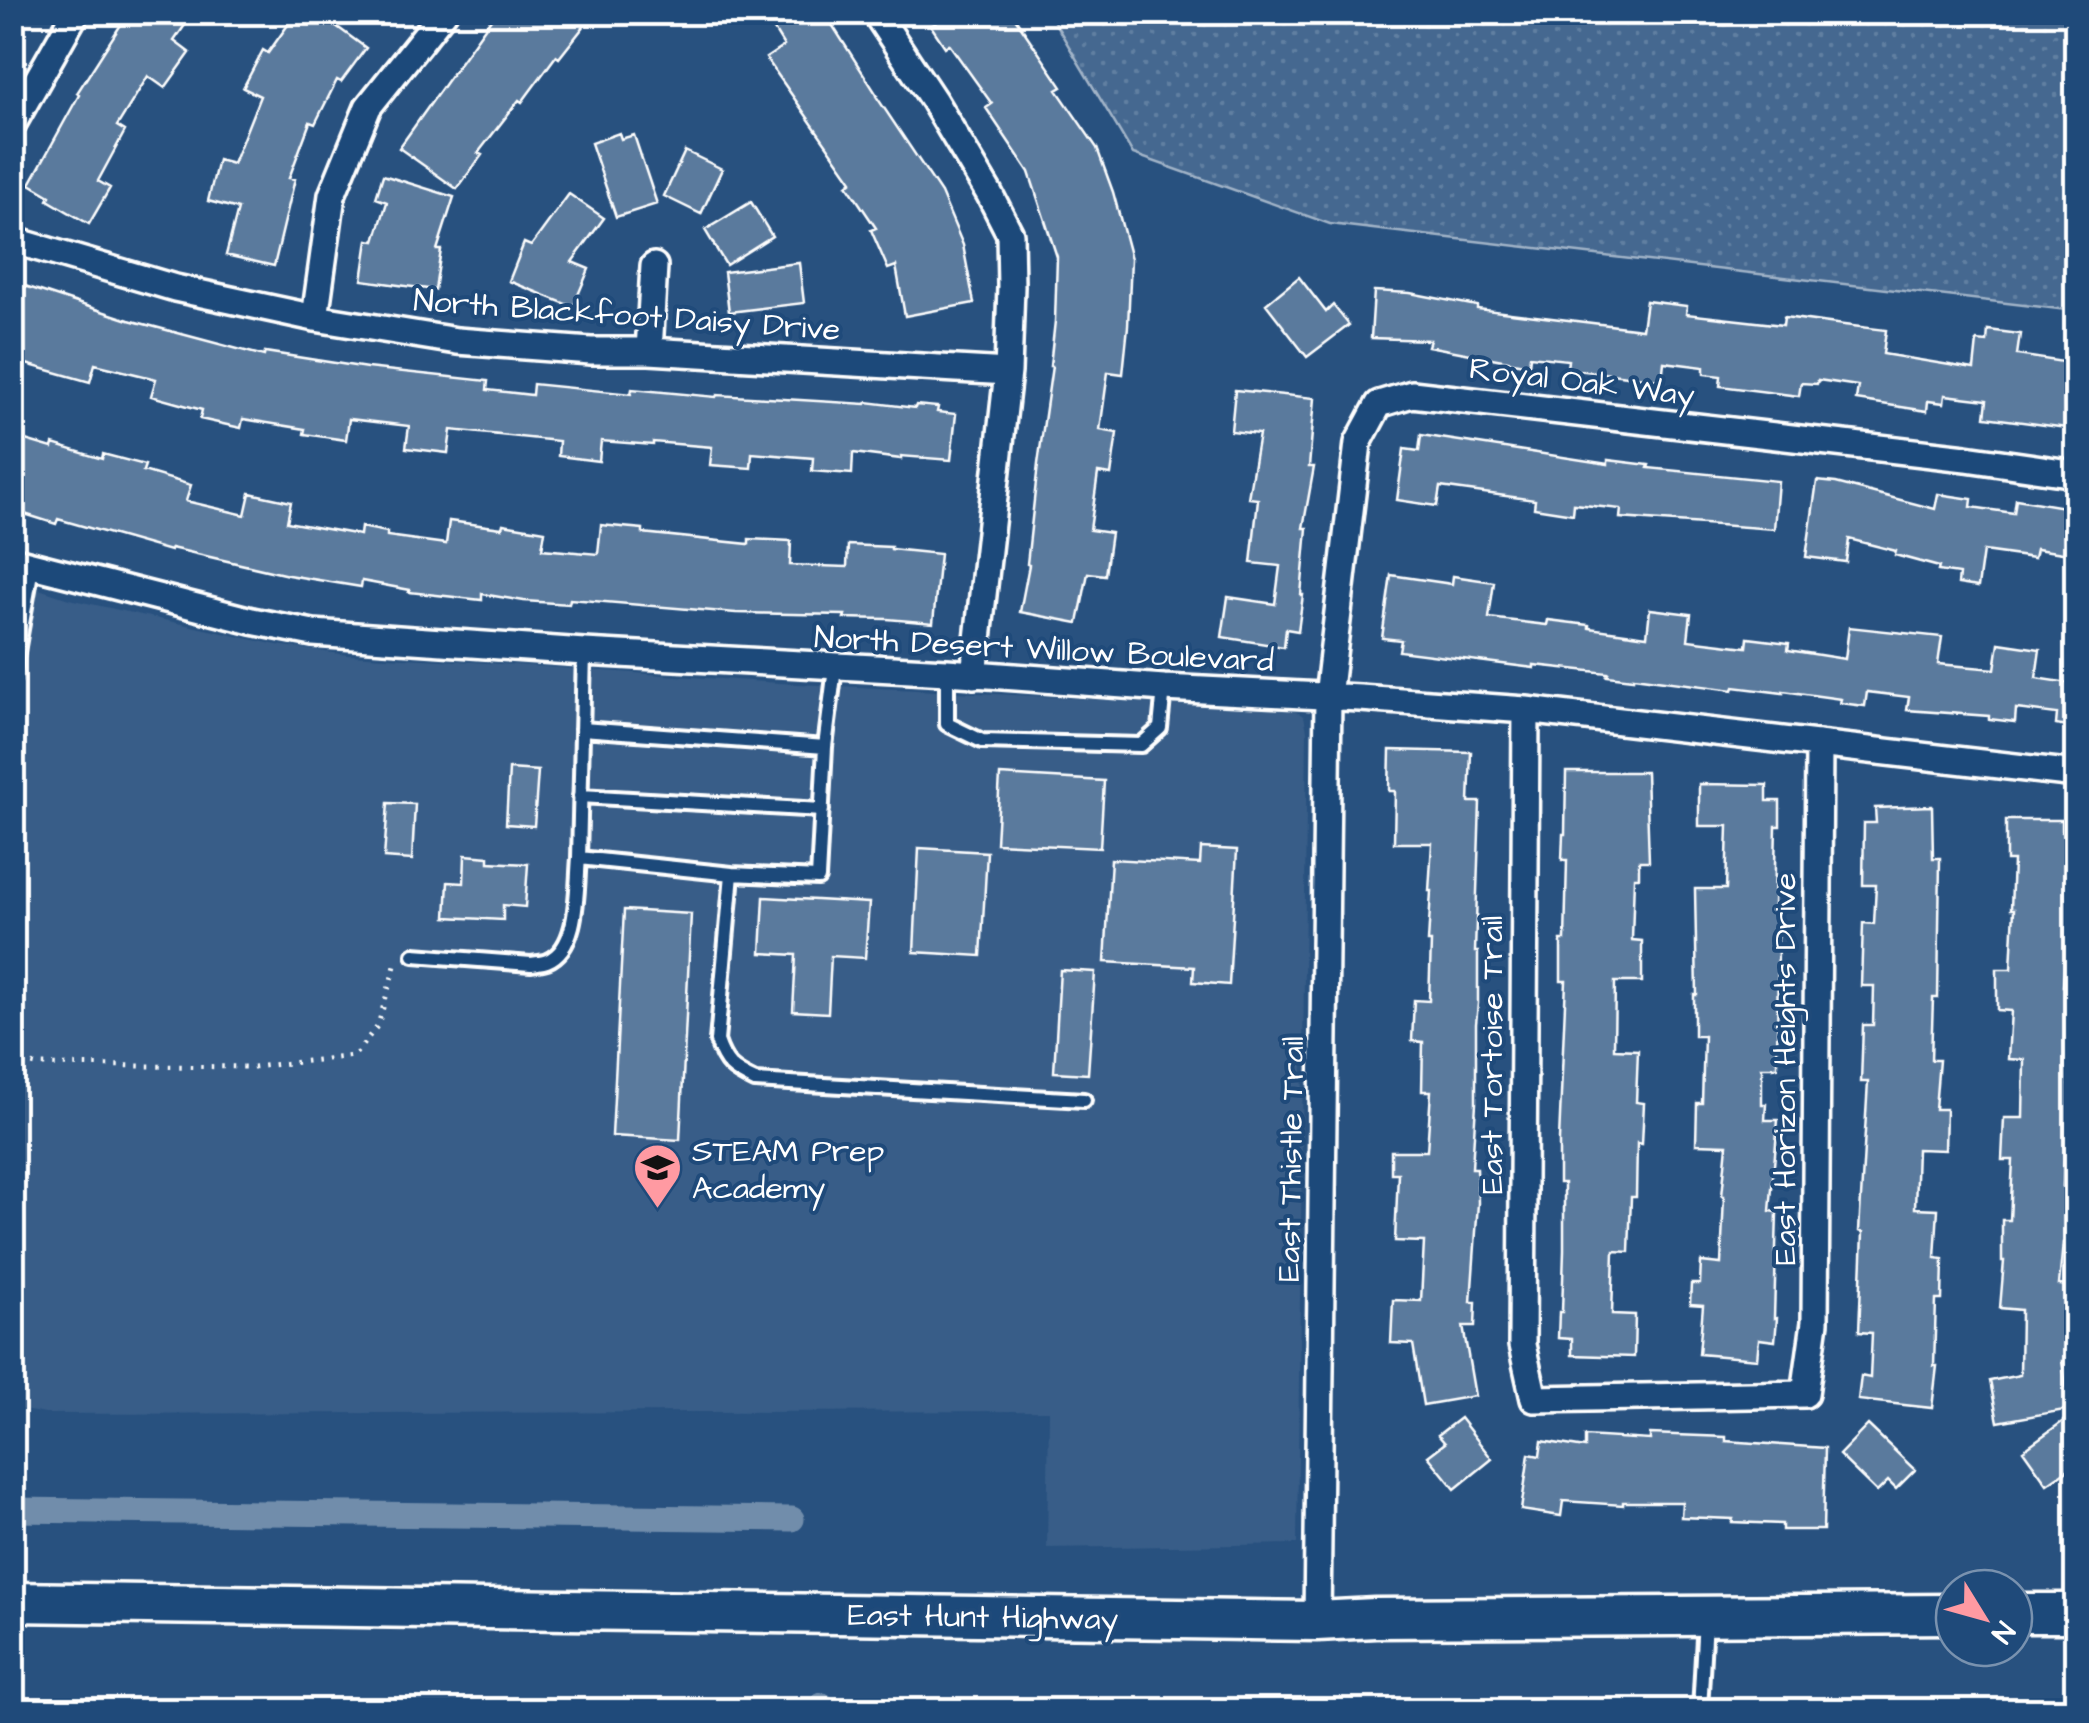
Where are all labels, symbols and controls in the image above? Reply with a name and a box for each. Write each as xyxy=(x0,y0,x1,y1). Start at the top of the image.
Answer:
street label: North Blackfoot Daisy Drive xyxy=(412,278,842,353)
street label: Royal Oak Way xyxy=(1467,346,1697,419)
street label: North Desert Willow Boulevard xyxy=(813,615,1275,684)
street label: East Horizon Heights Drive xyxy=(1763,873,1808,1265)
street label: East Tortoise Trail xyxy=(1470,916,1515,1194)
street label: East Thistle Trail xyxy=(1267,1036,1316,1282)
place label: STEAM Prep Academy xyxy=(692,1129,885,1211)
school or university icon: STEAM Prep Academy xyxy=(631,1142,683,1210)
north arrow xyxy=(1934,1568,2034,1668)
street label: East Hunt Highway xyxy=(847,1593,1119,1642)
text: N xyxy=(1982,1613,2024,1651)

